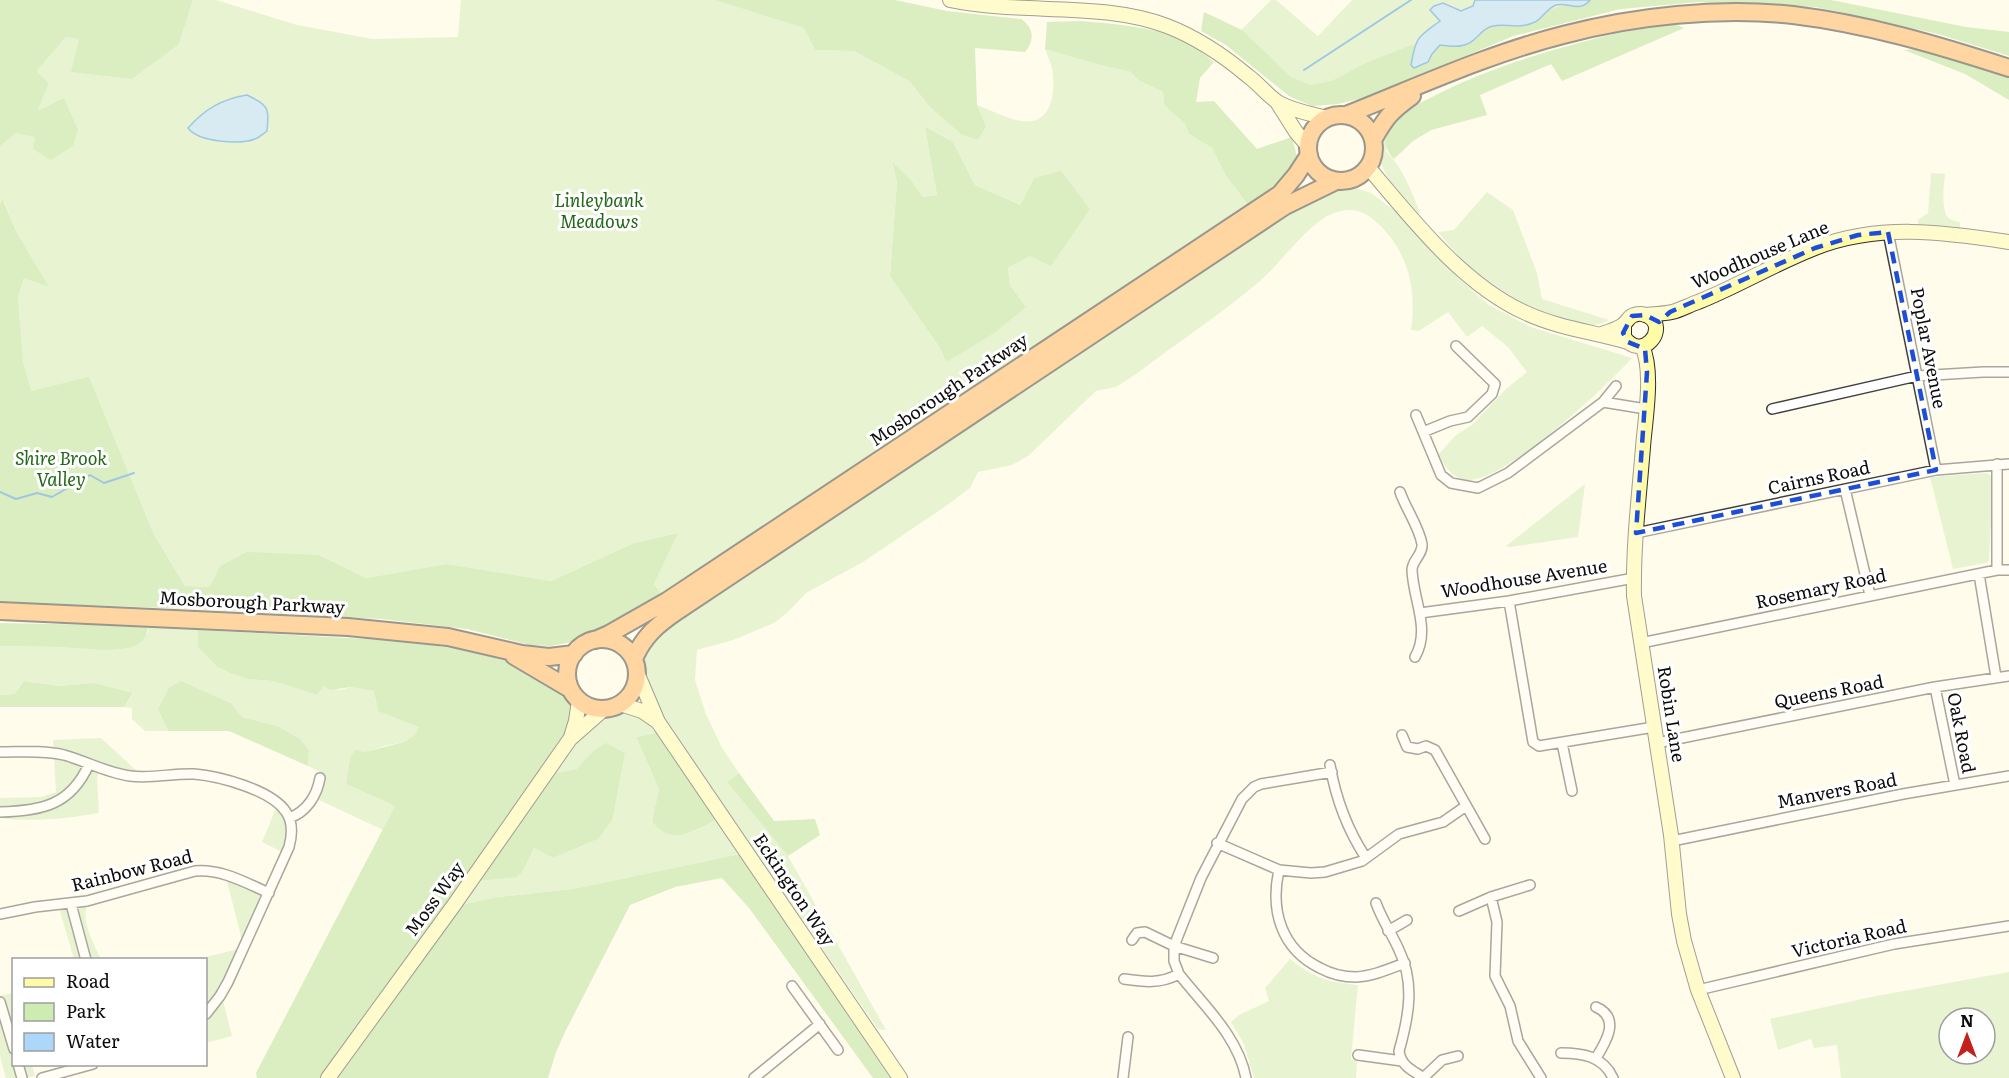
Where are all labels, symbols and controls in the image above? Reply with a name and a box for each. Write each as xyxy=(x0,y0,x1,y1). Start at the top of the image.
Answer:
park label: Linleybank Meadows xyxy=(554,186,644,234)
street label: Woodhouse Lane xyxy=(1686,212,1832,295)
street label: Poplar Avenue xyxy=(1904,285,1954,411)
street label: Mosborough Parkway xyxy=(863,325,1033,452)
park label: Shire Brook Valley xyxy=(15,444,107,492)
street label: Cairns Road xyxy=(1765,453,1872,501)
street label: Woodhouse Avenue xyxy=(1439,551,1609,604)
street label: Rosemary Road xyxy=(1753,560,1889,615)
street label: Mosborough Parkway xyxy=(158,583,346,620)
street label: Robin Lane xyxy=(1652,664,1693,764)
street label: Queens Road xyxy=(1772,667,1886,714)
street label: Oak Road xyxy=(1941,690,1984,775)
street label: Manvers Road xyxy=(1774,765,1899,814)
street label: Eckington Way xyxy=(747,827,843,951)
street label: Rainbow Road xyxy=(68,841,195,898)
street label: Moss Way xyxy=(397,855,470,941)
street label: Victoria Road xyxy=(1789,911,1909,964)
legend xyxy=(12,958,207,1066)
text: Road xyxy=(66,967,110,994)
text: Park xyxy=(66,997,107,1024)
north arrow xyxy=(1937,1006,1997,1066)
text: N xyxy=(1960,1008,1974,1032)
text: Water xyxy=(66,1027,120,1054)

